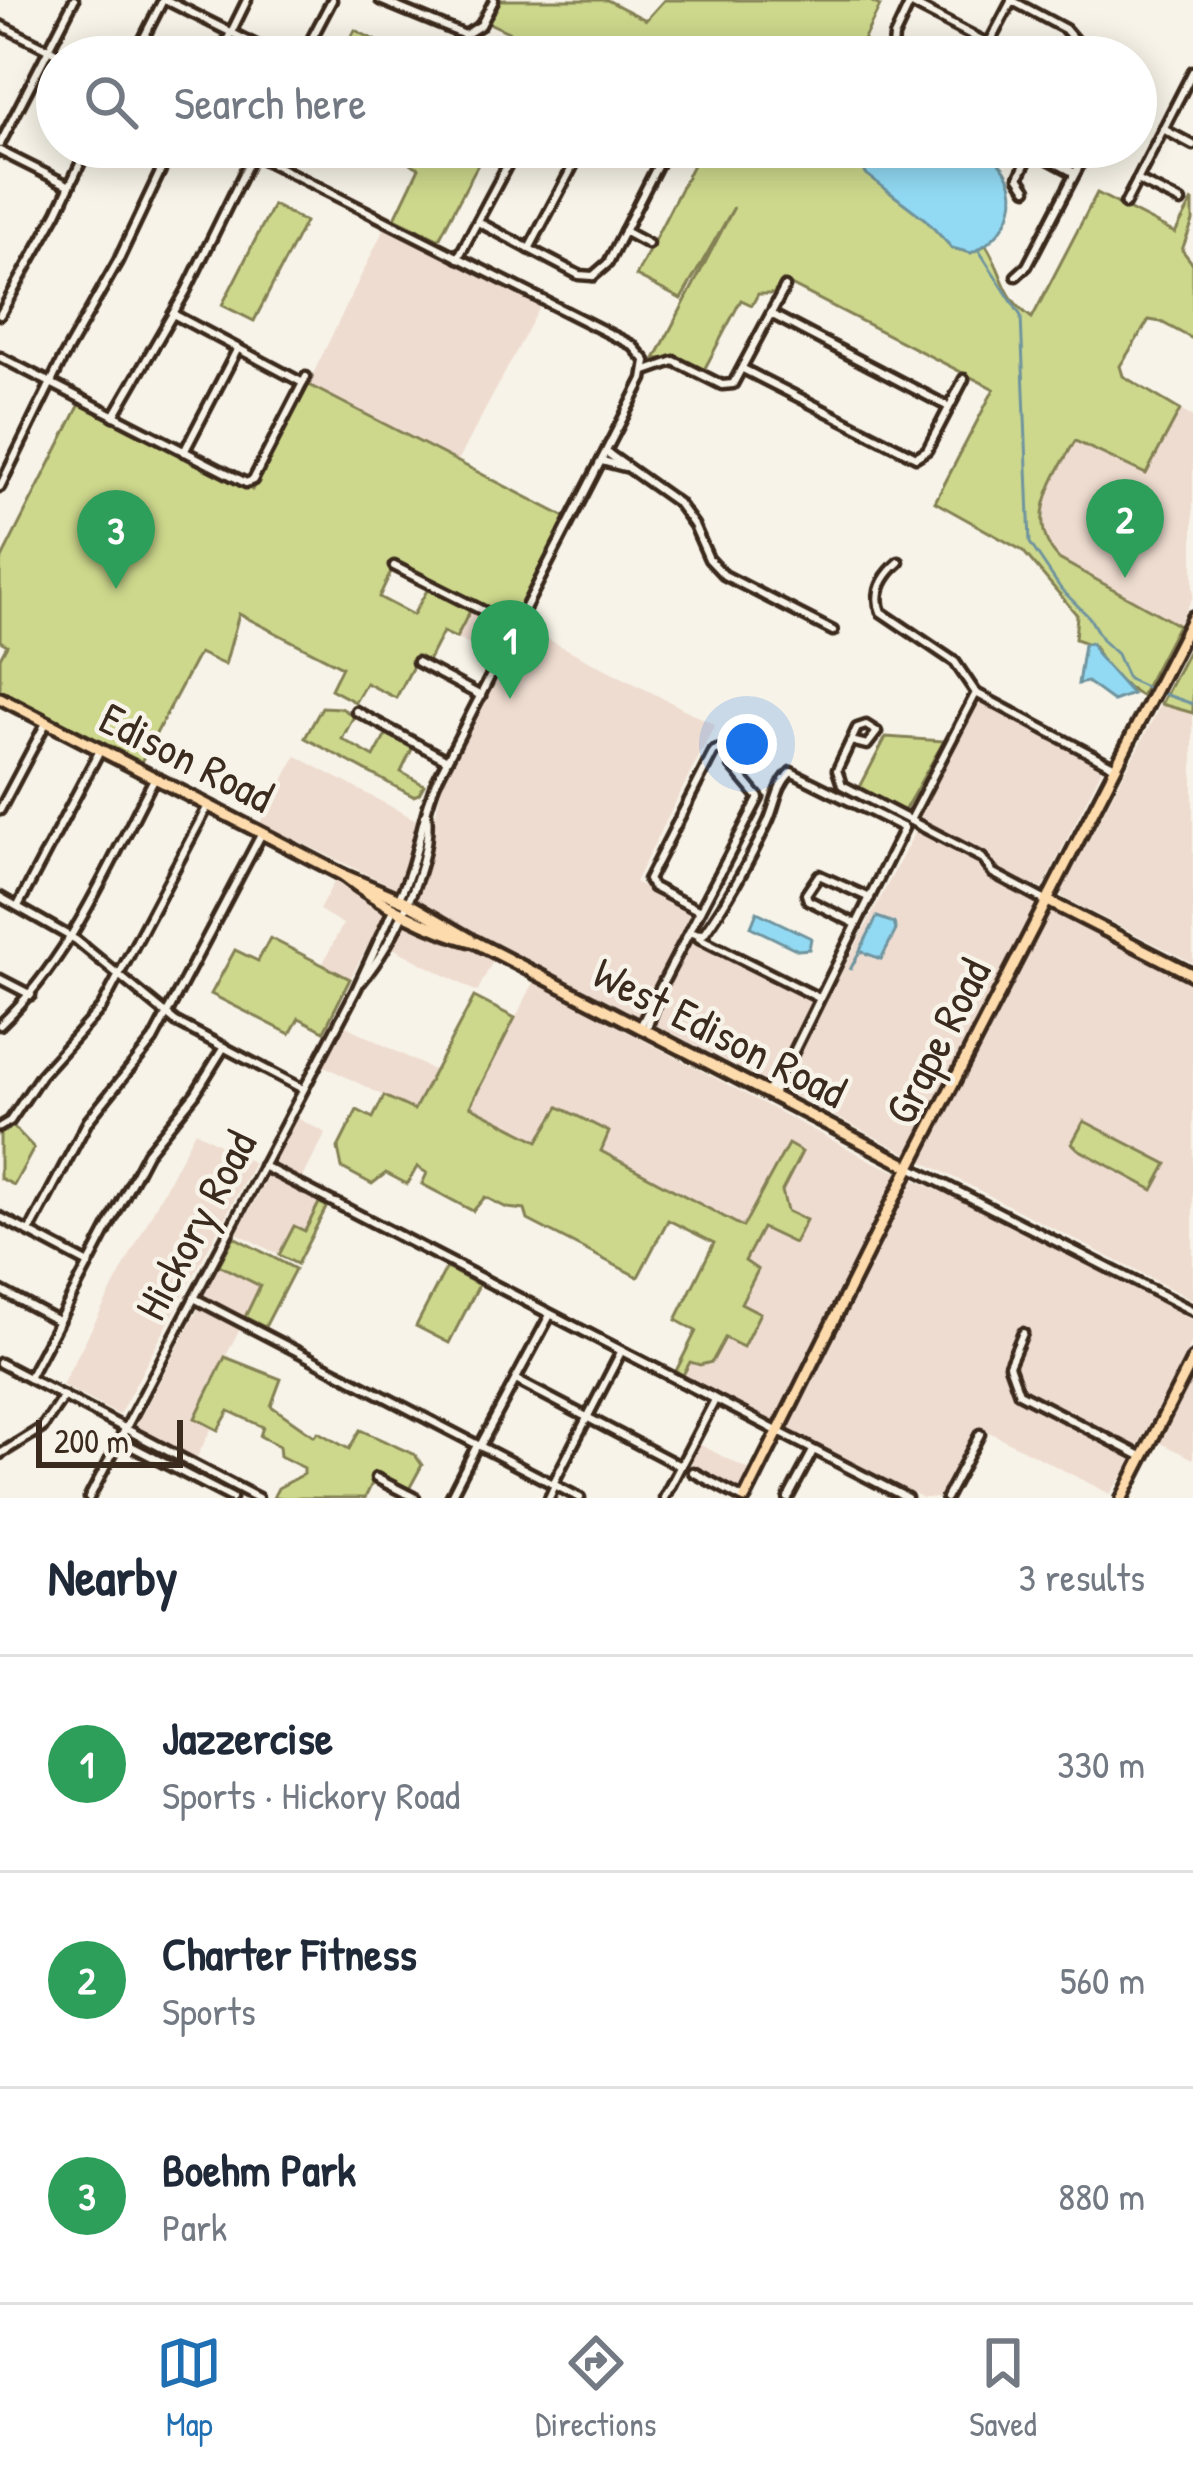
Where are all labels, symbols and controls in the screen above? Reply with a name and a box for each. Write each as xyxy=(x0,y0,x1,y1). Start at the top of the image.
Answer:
search box xyxy=(36,36,1157,168)
icon: search xyxy=(78,69,144,135)
text: Search here xyxy=(174,72,366,133)
pin: 2 xyxy=(1086,479,1164,578)
pin: 3 xyxy=(77,490,155,589)
pin: 1 xyxy=(471,600,549,699)
street label: Edison Road xyxy=(90,687,285,826)
your location xyxy=(717,714,777,774)
street label: West Edison Road xyxy=(583,942,857,1121)
street label: Grape Road xyxy=(869,948,1004,1134)
street label: Hickory Road xyxy=(119,1120,270,1330)
scale bar xyxy=(36,1414,183,1467)
text: 200 m xyxy=(54,1419,129,1463)
text: Nearby xyxy=(48,1542,178,1611)
text: 3 results xyxy=(1019,1550,1145,1603)
text: Jazzercise xyxy=(162,1707,333,1768)
text: 1 xyxy=(80,1737,94,1790)
text: 330 m xyxy=(1057,1737,1145,1790)
text: Sports · Hickory Road xyxy=(162,1768,460,1821)
text: Charter Fitness xyxy=(162,1923,417,1984)
text: 2 xyxy=(78,1953,96,2006)
text: 560 m xyxy=(1060,1953,1145,2006)
text: Sports xyxy=(162,1984,256,2037)
text: Boehm Park xyxy=(162,2139,356,2200)
text: 3 xyxy=(78,2169,96,2222)
text: 880 m xyxy=(1058,2169,1145,2222)
text: Park xyxy=(162,2200,227,2253)
tab: Map xyxy=(156,2330,222,2446)
tab: Directions xyxy=(535,2330,657,2446)
tab: Saved xyxy=(969,2330,1037,2446)

